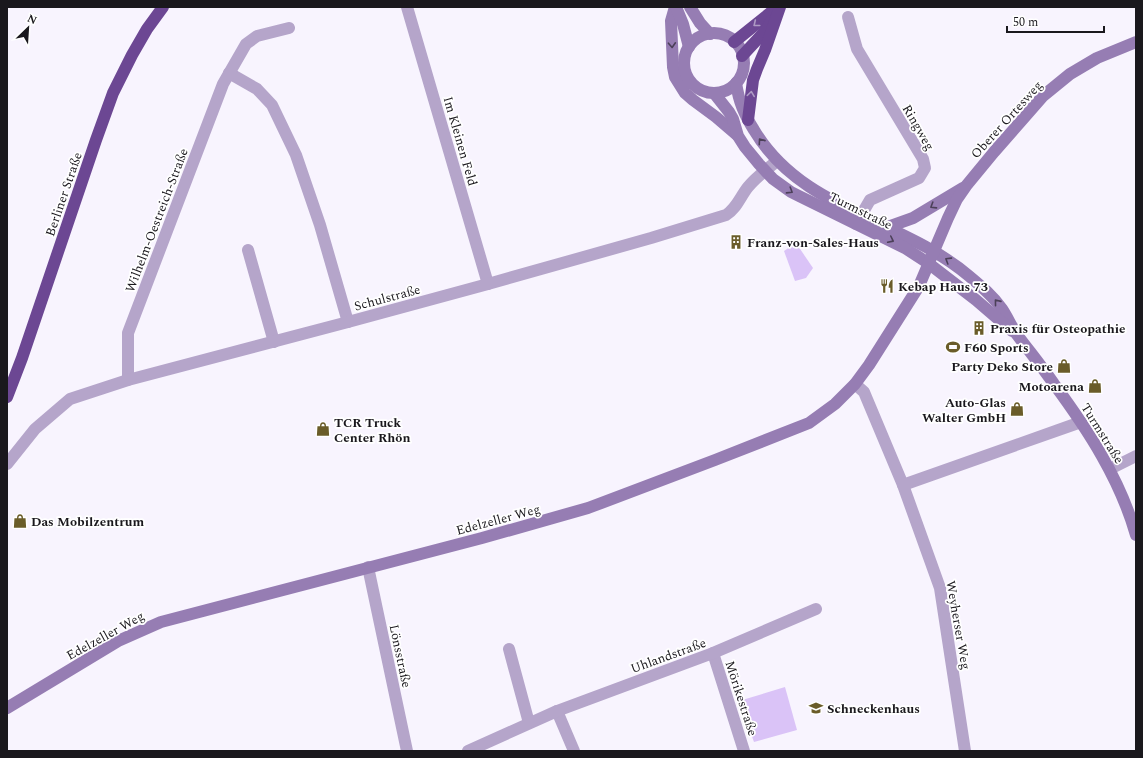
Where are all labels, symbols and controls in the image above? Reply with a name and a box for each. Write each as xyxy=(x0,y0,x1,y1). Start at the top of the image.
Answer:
north arrow xyxy=(8,8,48,48)
scale bar xyxy=(1007,8,1104,34)
text: N xyxy=(24,10,40,29)
text: 50 m xyxy=(1013,13,1038,32)
one-way arrow xyxy=(753,20,761,27)
one-way arrow xyxy=(667,42,676,48)
street label: Oberer Ortesweg xyxy=(966,76,1047,163)
one-way arrow xyxy=(746,91,755,97)
street label: Im Kleinen Feld xyxy=(438,94,482,188)
street label: Ringweg xyxy=(897,101,939,154)
one-way arrow xyxy=(758,138,766,145)
street label: Wilhelm-Oestreich-Straße xyxy=(120,145,194,295)
street label: Berliner Straße xyxy=(40,150,88,239)
one-way arrow xyxy=(786,186,793,193)
street label: Turmstraße xyxy=(825,187,896,235)
one-way arrow xyxy=(930,202,937,209)
place label: Franz-von-Sales-Haus xyxy=(747,233,879,253)
building icon: Franz-von-Sales-Haus xyxy=(728,234,744,250)
one-way arrow xyxy=(887,235,894,243)
one-way arrow xyxy=(945,257,952,265)
place label: Kebap Haus 73 xyxy=(898,277,988,297)
restaurant icon: Kebap Haus 73 xyxy=(879,278,895,294)
street label: Schulstraße xyxy=(352,279,423,316)
one-way arrow xyxy=(995,300,1002,307)
place label: Praxis für Osteopathie xyxy=(990,319,1125,339)
building icon: Praxis für Osteopathie xyxy=(971,320,987,336)
place label: F60 Sports xyxy=(964,338,1029,358)
sports icon: F60 Sports xyxy=(945,339,961,355)
place label: Party Deko Store xyxy=(951,357,1053,377)
shop icon: Party Deko Store xyxy=(1056,358,1072,374)
place label: Motoarena xyxy=(1019,377,1084,397)
shop icon: Motoarena xyxy=(1087,378,1103,394)
place label: Auto-Glas Walter GmbH xyxy=(922,393,1006,428)
street label: Turmstraße xyxy=(1076,399,1129,468)
shop icon: Auto-Glas Walter GmbH xyxy=(1009,401,1025,417)
place label: TCR Truck Center Rhön xyxy=(334,413,411,448)
shop icon: TCR Truck Center Rhön xyxy=(315,421,331,437)
street label: Edelzeller Weg xyxy=(454,499,543,541)
place label: Das Mobilzentrum xyxy=(31,512,144,532)
shop icon: Das Mobilzentrum xyxy=(12,513,28,529)
street label: Weyherser Weg xyxy=(940,579,976,671)
street label: Edelzeller Weg xyxy=(63,606,148,666)
street label: Lönsstraße xyxy=(384,623,416,690)
street label: Uhlandstraße xyxy=(628,633,709,679)
street label: Mörikestraße xyxy=(719,658,763,738)
place label: Schneckenhaus xyxy=(827,699,920,719)
school or university icon: Schneckenhaus xyxy=(808,700,824,716)

